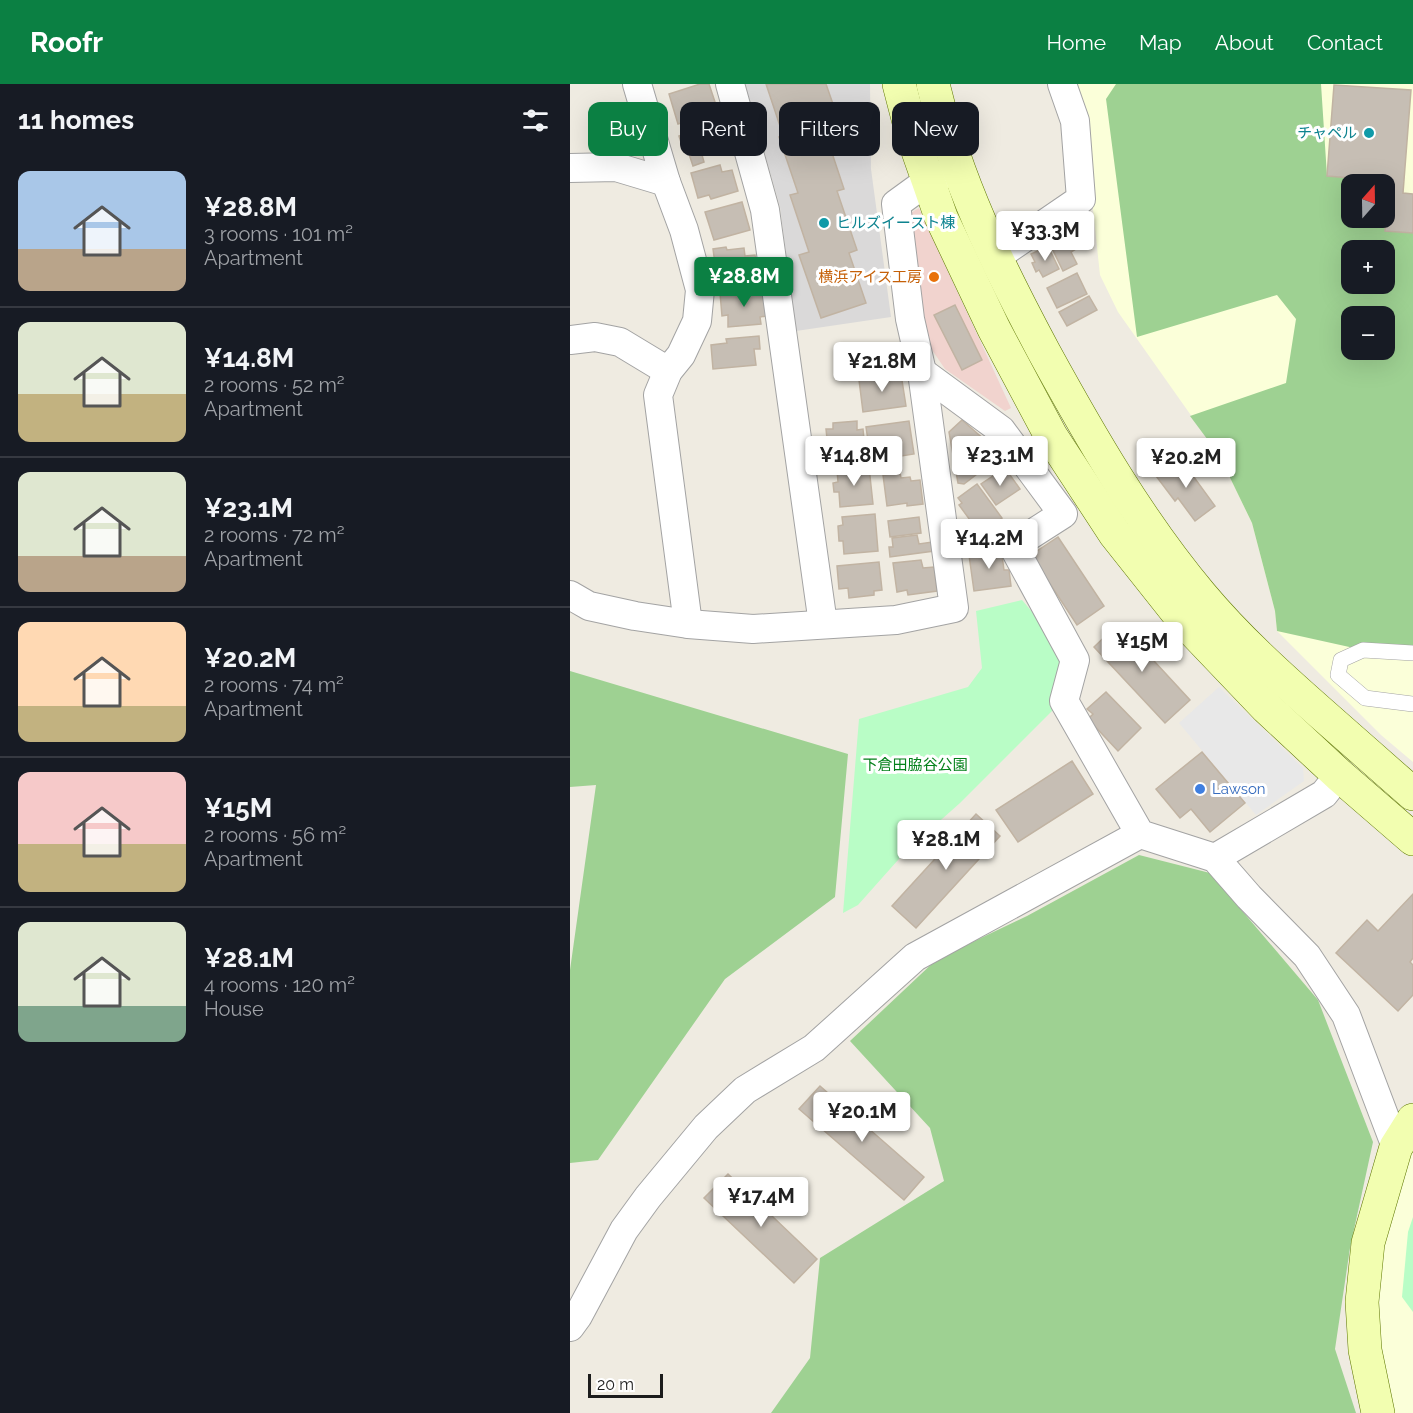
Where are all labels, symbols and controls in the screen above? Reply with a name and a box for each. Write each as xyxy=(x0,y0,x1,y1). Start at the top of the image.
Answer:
text: Roofr xyxy=(30,26,103,59)
text: Home xyxy=(1047,30,1106,55)
text: Map xyxy=(1139,30,1182,55)
text: About xyxy=(1215,30,1274,55)
text: Contact xyxy=(1307,30,1383,55)
chip: Buy xyxy=(588,102,668,156)
chip: Rent xyxy=(680,102,767,156)
chip: Filters xyxy=(779,102,880,156)
chip: New xyxy=(892,102,979,156)
icon: filters xyxy=(519,104,552,137)
text: 11 homes xyxy=(18,105,134,135)
place label: チャペル xyxy=(1297,124,1357,142)
marker: チャペル xyxy=(1362,126,1376,140)
north arrow xyxy=(1341,174,1395,228)
map controls xyxy=(1341,174,1395,360)
text: ¥28.8M xyxy=(204,192,297,222)
icon: home xyxy=(66,195,138,267)
pin: ¥33.3M xyxy=(996,211,1094,262)
place label: ヒルズイースト棟 xyxy=(836,214,955,232)
marker: ヒルズイースト棟 xyxy=(817,216,831,230)
text: ¥33.3M xyxy=(1010,218,1080,242)
text: 3 rooms · 101 m² xyxy=(204,222,353,246)
button: + xyxy=(1341,240,1395,294)
text: Apartment xyxy=(204,246,303,270)
pin: ¥28.8M xyxy=(695,257,793,308)
text: ¥28.8M xyxy=(708,264,780,288)
place label: 横浜アイス工房 xyxy=(818,268,922,286)
marker: 横浜アイス工房 xyxy=(927,270,941,284)
button: − xyxy=(1341,306,1395,360)
pin: ¥21.8M xyxy=(833,342,931,393)
text: ¥14.8M xyxy=(204,343,294,373)
icon: home xyxy=(66,346,138,418)
text: ¥21.8M xyxy=(847,349,917,373)
text: 2 rooms · 52 m² xyxy=(204,373,345,397)
text: Apartment xyxy=(204,397,303,421)
pin: ¥14.8M xyxy=(805,436,903,487)
pin: ¥23.1M xyxy=(951,436,1049,487)
pin: ¥20.2M xyxy=(1137,438,1235,489)
text: ¥14.8M xyxy=(819,443,889,467)
text: ¥23.1M xyxy=(966,443,1034,467)
text: ¥20.2M xyxy=(1151,445,1221,469)
text: ¥23.1M xyxy=(204,493,293,523)
icon: home xyxy=(66,496,138,568)
pin: ¥14.2M xyxy=(940,519,1038,570)
text: 2 rooms · 72 m² xyxy=(204,523,344,547)
text: ¥14.2M xyxy=(955,526,1023,550)
text: Apartment xyxy=(204,547,303,571)
pin: ¥15M xyxy=(1106,622,1178,673)
text: ¥15M xyxy=(1116,629,1168,653)
text: ¥20.2M xyxy=(204,643,296,673)
icon: home xyxy=(66,646,138,718)
text: 2 rooms · 74 m² xyxy=(204,673,344,697)
text: Apartment xyxy=(204,697,303,721)
park label: 下倉田脇谷公園 xyxy=(862,756,968,774)
place label: Lawson xyxy=(1212,780,1266,798)
marker: Lawson xyxy=(1193,782,1207,796)
text: ¥15M xyxy=(204,793,272,823)
icon: home xyxy=(66,796,138,868)
pin: ¥28.1M xyxy=(897,820,995,871)
text: 2 rooms · 56 m² xyxy=(204,823,346,847)
text: ¥28.1M xyxy=(911,827,981,851)
text: Apartment xyxy=(204,847,303,871)
text: ¥28.1M xyxy=(204,943,294,973)
icon: home xyxy=(66,946,138,1018)
text: 4 rooms · 120 m² xyxy=(204,973,355,997)
text: House xyxy=(204,997,264,1021)
pin: ¥20.1M xyxy=(813,1092,911,1143)
text: ¥20.1M xyxy=(827,1099,897,1123)
pin: ¥17.4M xyxy=(712,1177,810,1228)
text: ¥17.4M xyxy=(727,1184,795,1208)
scale bar xyxy=(588,1371,663,1398)
text: 20 m xyxy=(597,1375,634,1394)

